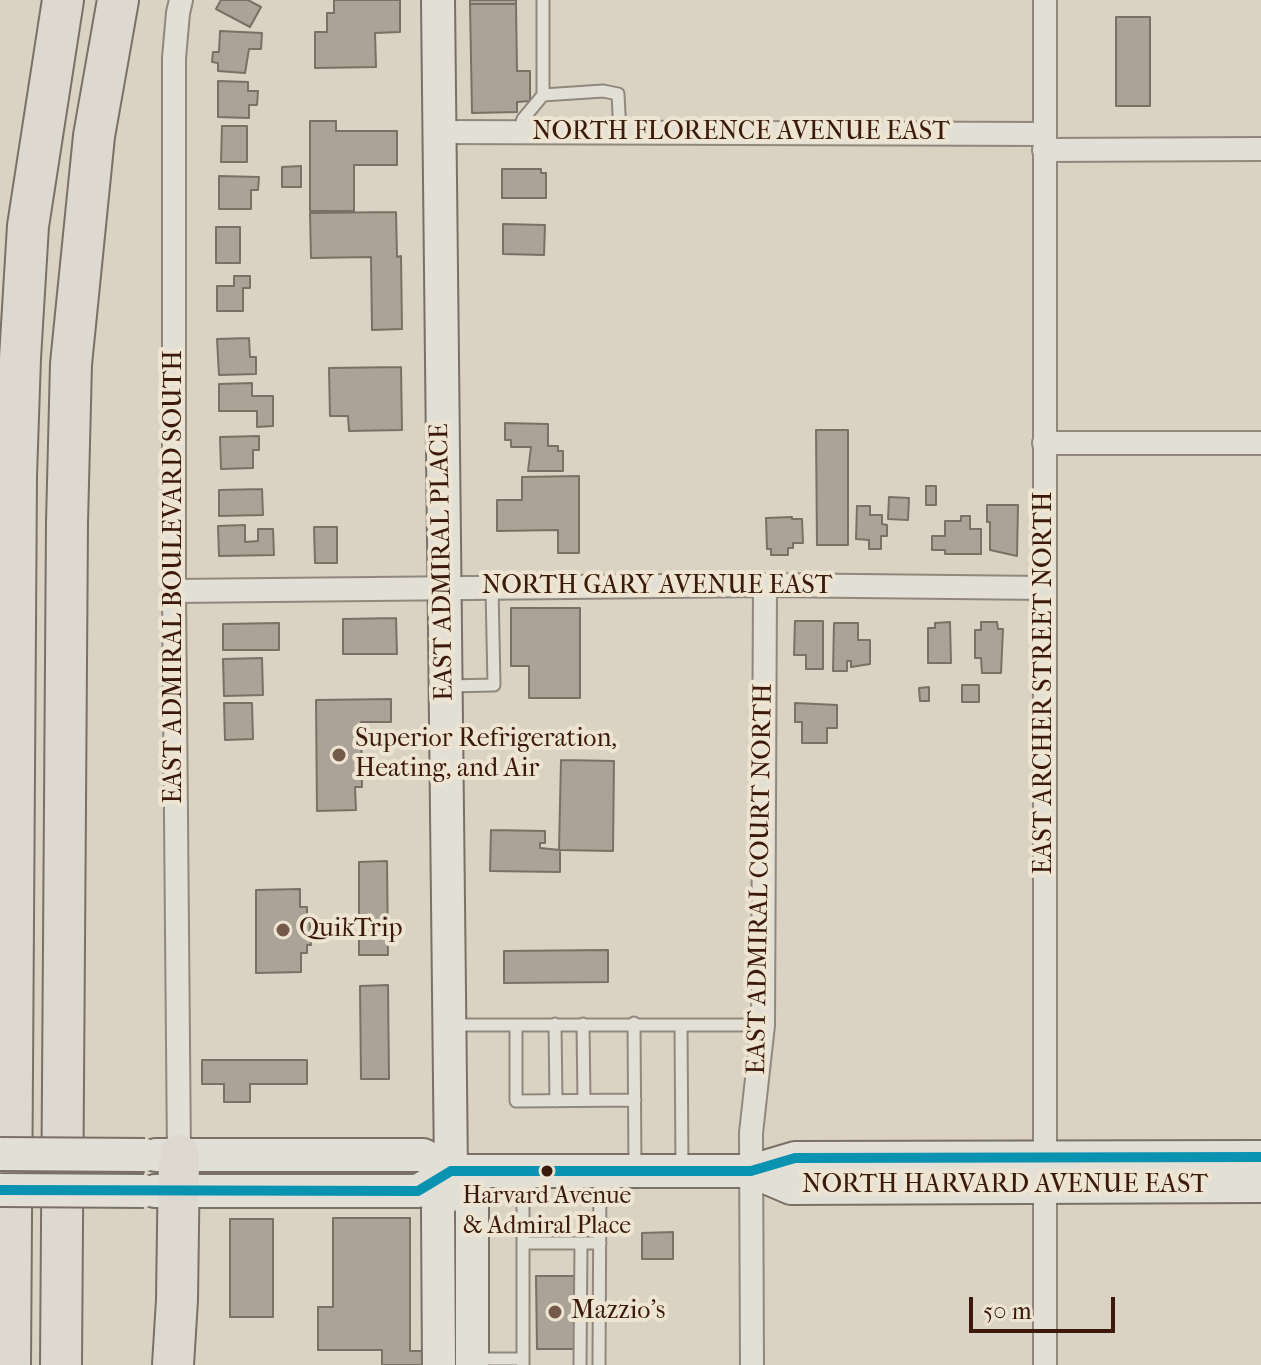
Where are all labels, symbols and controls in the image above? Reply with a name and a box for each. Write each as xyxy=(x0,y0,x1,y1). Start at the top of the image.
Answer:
street label: NORTH FLORENCE AVENUE EAST xyxy=(532,117,950,149)
street label: EAST ADMIRAL BOULEVARD SOUTH xyxy=(159,350,191,804)
street label: EAST ADMIRAL PLACE xyxy=(425,423,461,701)
street label: EAST ARCHER STREET NORTH xyxy=(1029,491,1061,875)
street label: NORTH GARY AVENUE EAST xyxy=(482,571,832,603)
street label: EAST ADMIRAL COURT NORTH xyxy=(742,683,780,1075)
place label: Superior Refrigeration, Heating, and Air xyxy=(355,724,617,786)
marker: Superior Refrigeration, Heating, and Air xyxy=(330,746,348,764)
place label: QuikTrip xyxy=(299,914,403,946)
marker: QuikTrip xyxy=(274,921,292,939)
marker: Harvard Avenue & Admiral Place xyxy=(539,1163,555,1179)
street label: NORTH HARVARD AVENUE EAST xyxy=(802,1170,1208,1202)
place label: Harvard Avenue & Admiral Place xyxy=(463,1183,631,1239)
scale bar xyxy=(973,1281,1119,1331)
place label: Mazzio's xyxy=(571,1296,665,1328)
text: 50 m xyxy=(983,1297,1032,1325)
marker: Mazzio's xyxy=(546,1303,564,1321)

